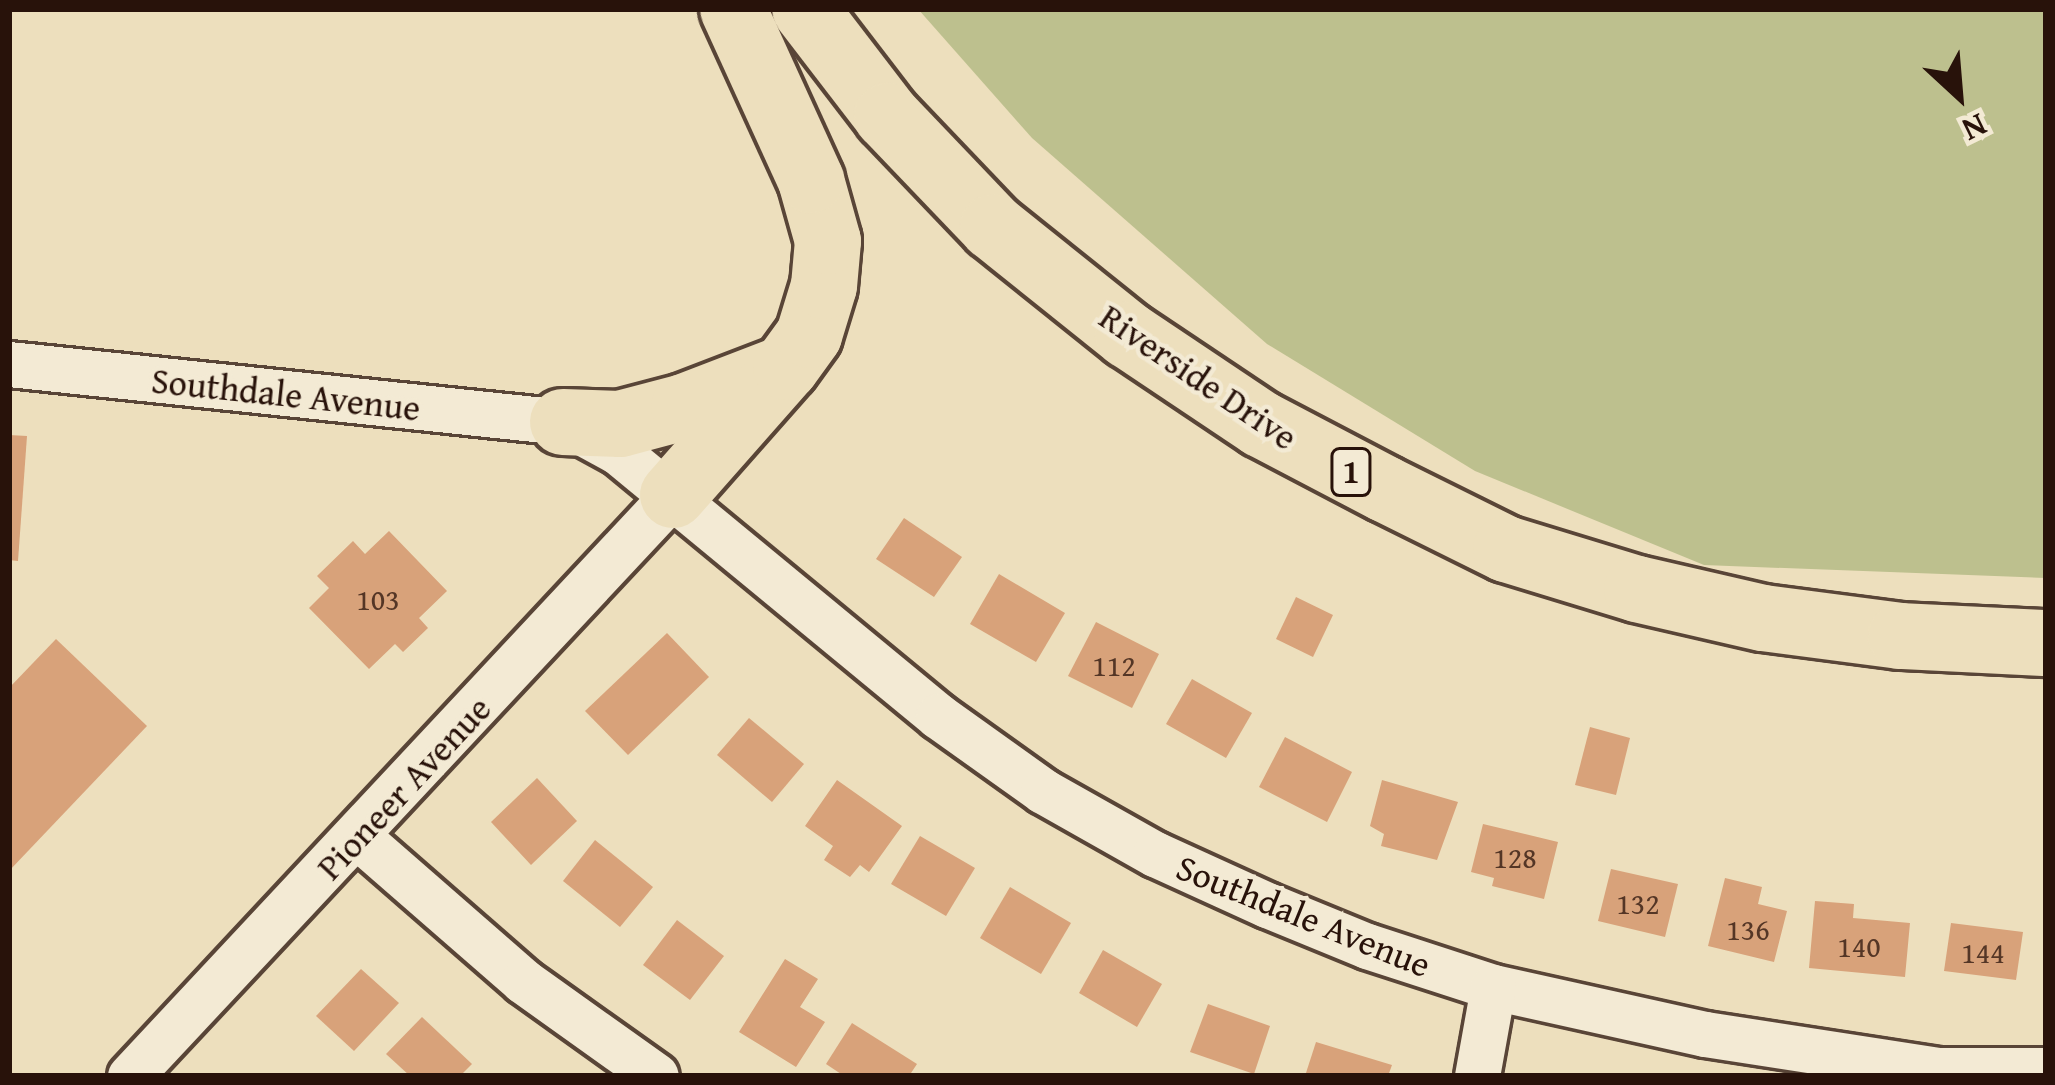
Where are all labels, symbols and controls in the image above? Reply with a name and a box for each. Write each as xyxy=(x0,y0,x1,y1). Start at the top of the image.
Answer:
north arrow xyxy=(1899,36,2019,156)
text: N xyxy=(1954,102,1995,155)
street label: Riverside Drive xyxy=(1092,294,1306,458)
street label: Southdale Avenue xyxy=(149,357,423,429)
road number: 1 xyxy=(1330,445,1372,499)
house number: 103 xyxy=(356,581,400,617)
house number: 112 xyxy=(1092,647,1136,683)
street label: Pioneer Avenue xyxy=(307,686,499,888)
house number: 128 xyxy=(1493,839,1537,875)
street label: Southdale Avenue xyxy=(1171,844,1437,986)
house number: 132 xyxy=(1616,885,1660,921)
house number: 136 xyxy=(1726,911,1770,947)
house number: 140 xyxy=(1837,928,1881,964)
house number: 144 xyxy=(1961,934,2005,970)

